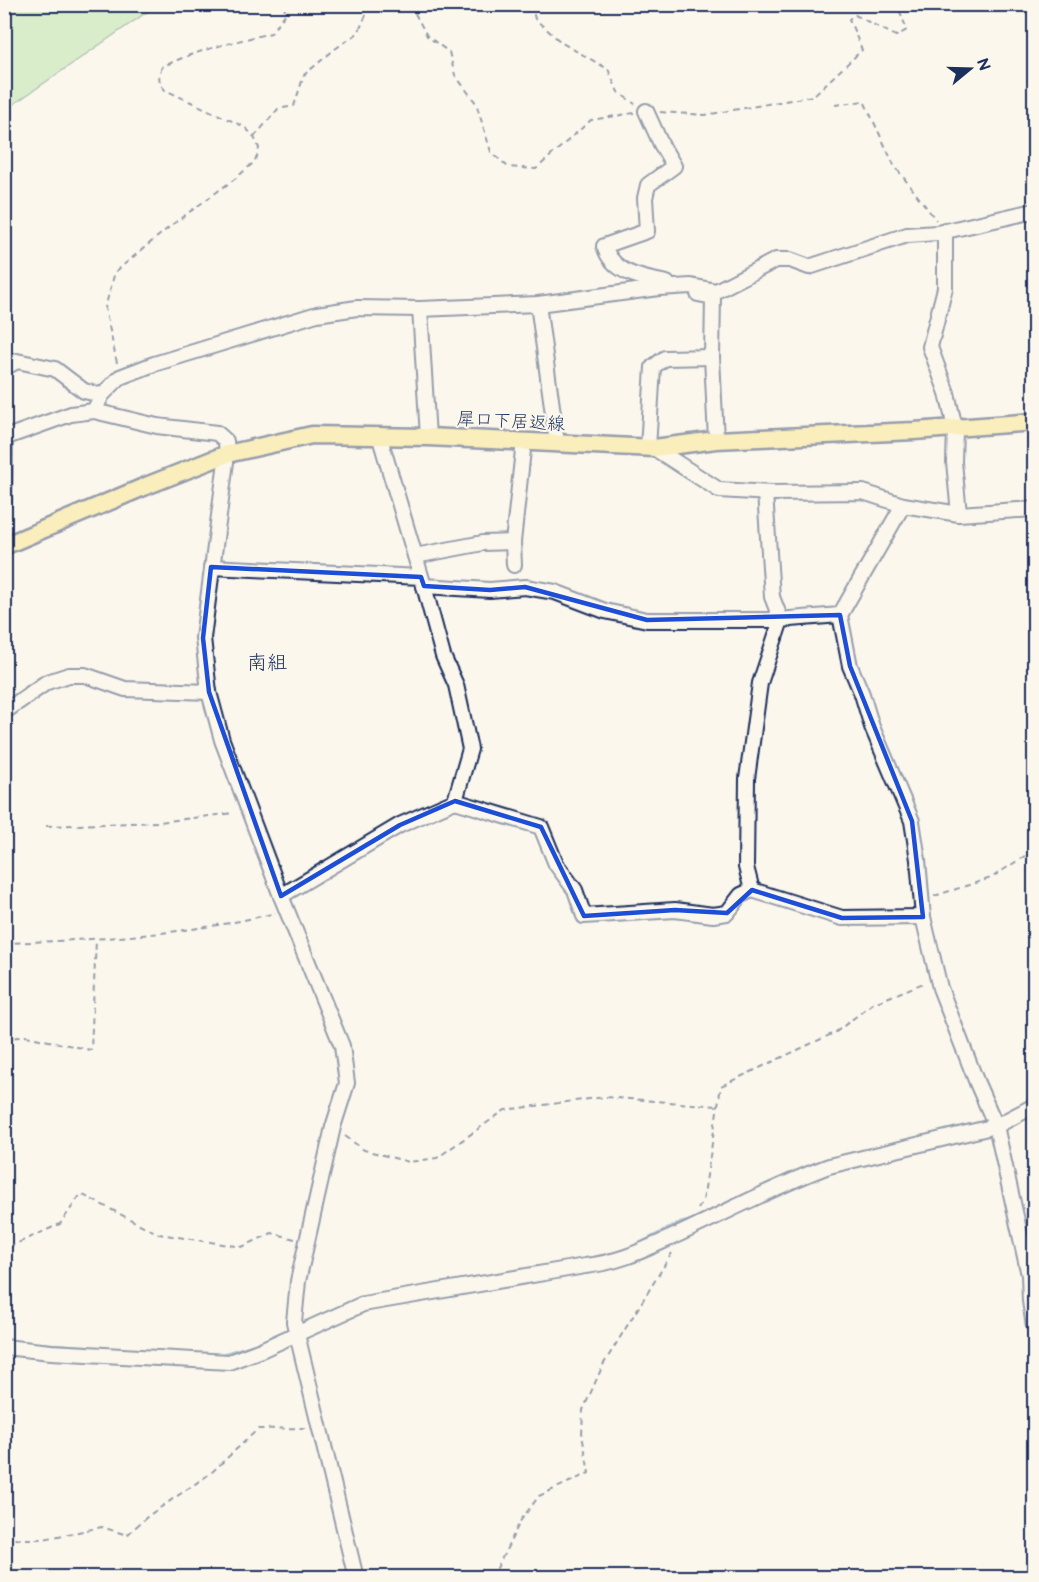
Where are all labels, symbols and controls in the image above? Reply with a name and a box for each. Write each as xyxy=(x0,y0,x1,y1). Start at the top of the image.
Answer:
north arrow xyxy=(940,39,1000,99)
text: N xyxy=(972,56,994,73)
street label: 犀口下居返線 xyxy=(456,408,565,435)
district label: 南組 xyxy=(247,651,287,675)

